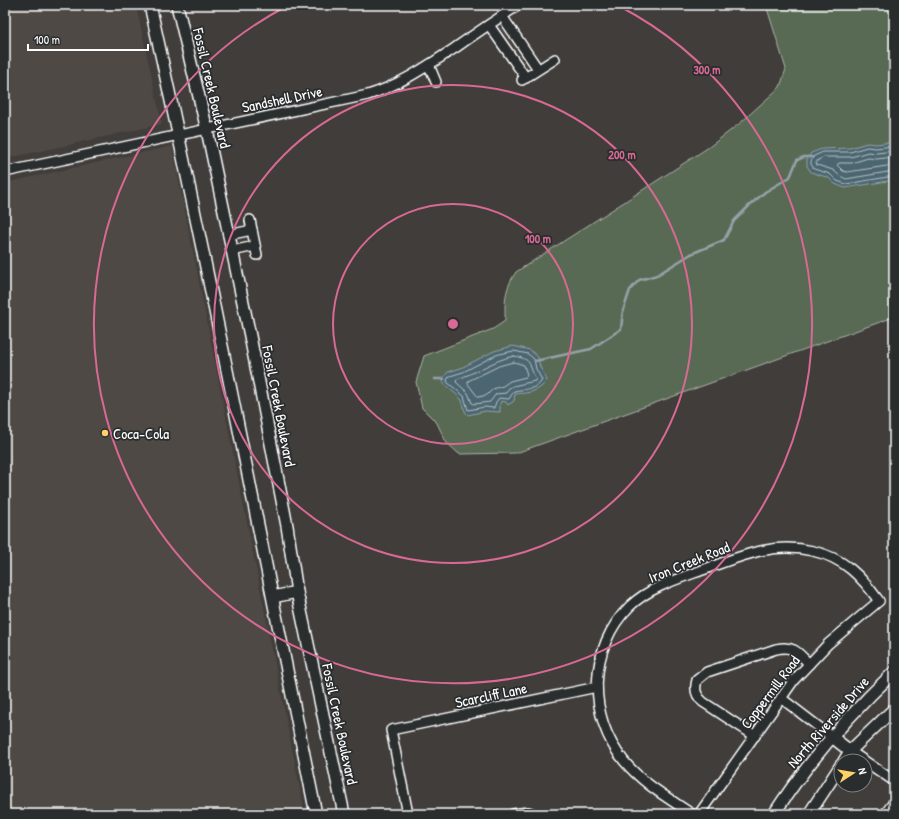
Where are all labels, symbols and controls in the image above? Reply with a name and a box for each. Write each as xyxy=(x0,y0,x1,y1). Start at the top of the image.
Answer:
street label: Fossil Creek Boulevard xyxy=(188,25,236,150)
scale bar xyxy=(28,26,148,52)
text: 100 m xyxy=(34,31,60,48)
text: 300 m xyxy=(693,61,721,78)
street label: Sandshell Drive xyxy=(240,80,324,118)
text: 200 m xyxy=(608,146,636,163)
text: 100 m xyxy=(525,230,551,247)
centre of rings xyxy=(446,317,460,331)
street label: Fossil Creek Boulevard xyxy=(257,343,301,468)
place label: Coca-Cola xyxy=(113,423,169,444)
marker: Coca-Cola xyxy=(100,428,110,438)
street label: Iron Creek Road xyxy=(645,536,733,588)
street label: Coppermill Road xyxy=(735,651,805,733)
street label: Fossil Creek Boulevard xyxy=(317,661,363,786)
street label: North Riverside Drive xyxy=(783,673,873,771)
street label: Scarcliff Lane xyxy=(453,677,529,713)
north arrow xyxy=(833,753,873,793)

